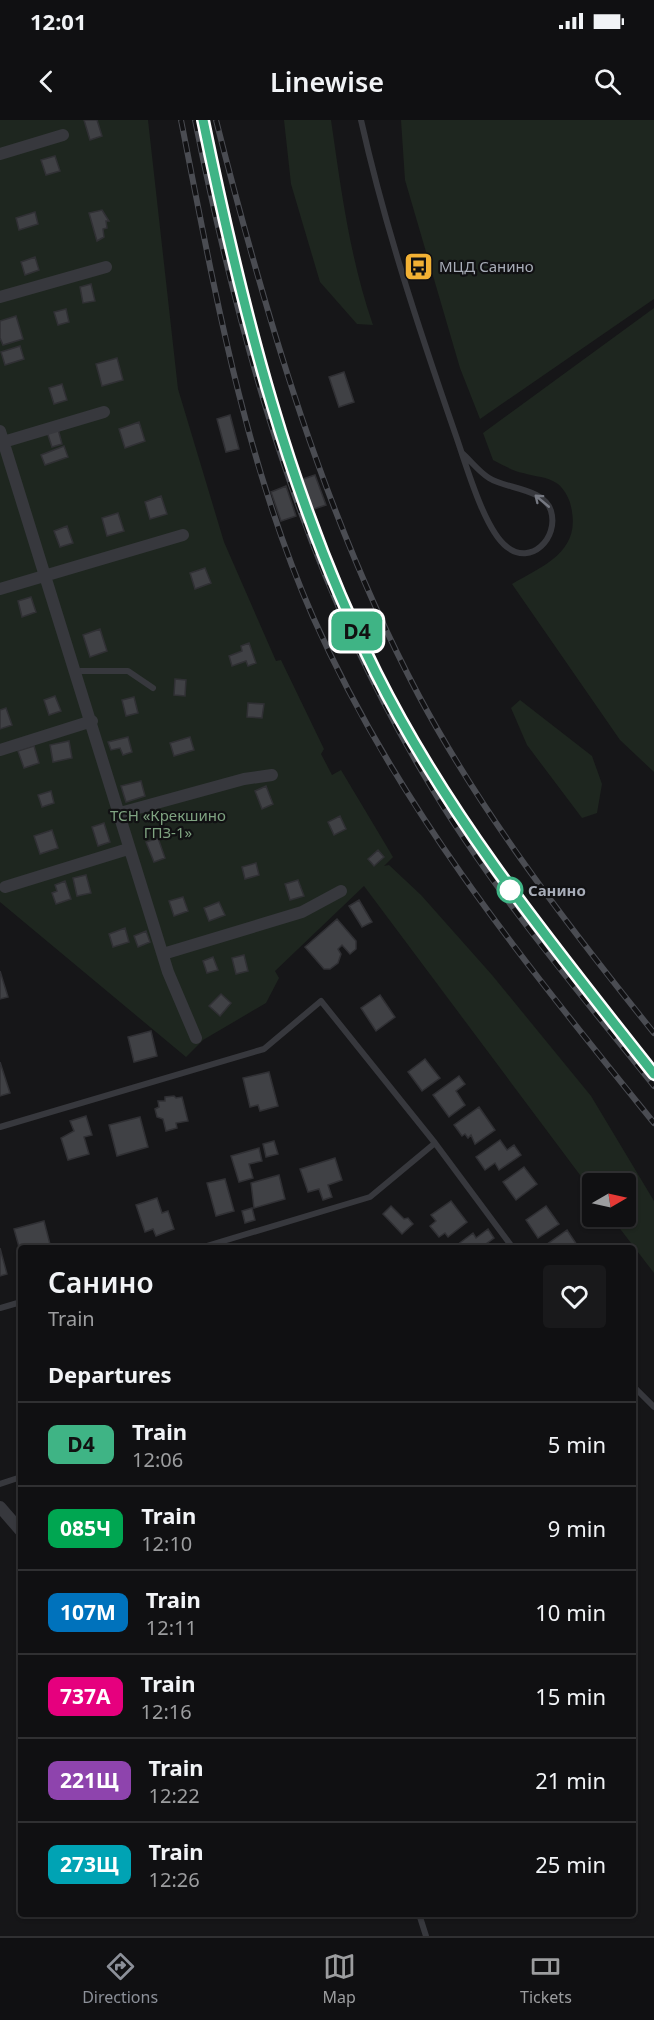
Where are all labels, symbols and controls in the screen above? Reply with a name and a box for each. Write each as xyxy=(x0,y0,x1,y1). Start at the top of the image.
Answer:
text: 12:01 xyxy=(30,6,87,36)
text: Linewise xyxy=(270,63,384,100)
icon: back xyxy=(30,65,63,98)
icon: search xyxy=(591,65,624,98)
bus stop icon: МЦД Санино xyxy=(402,250,434,282)
place label: МЦД Санино xyxy=(439,256,534,276)
one-way arrow xyxy=(534,495,550,508)
line badge: D4 xyxy=(330,612,384,650)
text: D4 xyxy=(343,617,371,645)
park label: ТСН «Крекшино ГПЗ-1» xyxy=(110,805,226,842)
marker: Санино xyxy=(497,877,523,903)
place label: Санино xyxy=(528,880,586,900)
north arrow xyxy=(582,1173,636,1227)
map controls xyxy=(582,1173,636,1227)
text: Санино xyxy=(48,1263,154,1301)
button: heart xyxy=(543,1265,606,1328)
text: Train xyxy=(48,1305,95,1332)
text: Departures xyxy=(48,1359,172,1389)
text: Train xyxy=(132,1416,187,1446)
text: 5 min xyxy=(548,1429,606,1459)
text: D4 xyxy=(67,1430,95,1458)
text: 12:06 xyxy=(132,1446,183,1473)
text: Train xyxy=(141,1500,196,1530)
text: 9 min xyxy=(548,1513,606,1543)
text: 085Ч xyxy=(60,1514,111,1542)
text: 12:10 xyxy=(141,1530,192,1557)
text: Train xyxy=(146,1584,201,1614)
text: 10 min xyxy=(535,1597,606,1627)
text: 107М xyxy=(60,1598,116,1626)
text: 12:11 xyxy=(146,1614,197,1641)
text: Train xyxy=(141,1668,196,1698)
text: 15 min xyxy=(535,1681,606,1711)
text: 737А xyxy=(60,1682,111,1710)
text: 12:16 xyxy=(141,1698,192,1725)
text: Train xyxy=(149,1752,204,1782)
text: 21 min xyxy=(535,1765,606,1795)
text: 221Щ xyxy=(60,1766,119,1794)
text: 12:22 xyxy=(149,1782,200,1809)
text: Train xyxy=(149,1836,204,1866)
text: 25 min xyxy=(535,1849,606,1879)
text: 273Щ xyxy=(60,1850,119,1878)
text: 12:26 xyxy=(149,1866,200,1893)
tab: Directions xyxy=(82,1950,158,2008)
tab: Map xyxy=(322,1950,356,2008)
tab: Tickets xyxy=(520,1950,572,2008)

